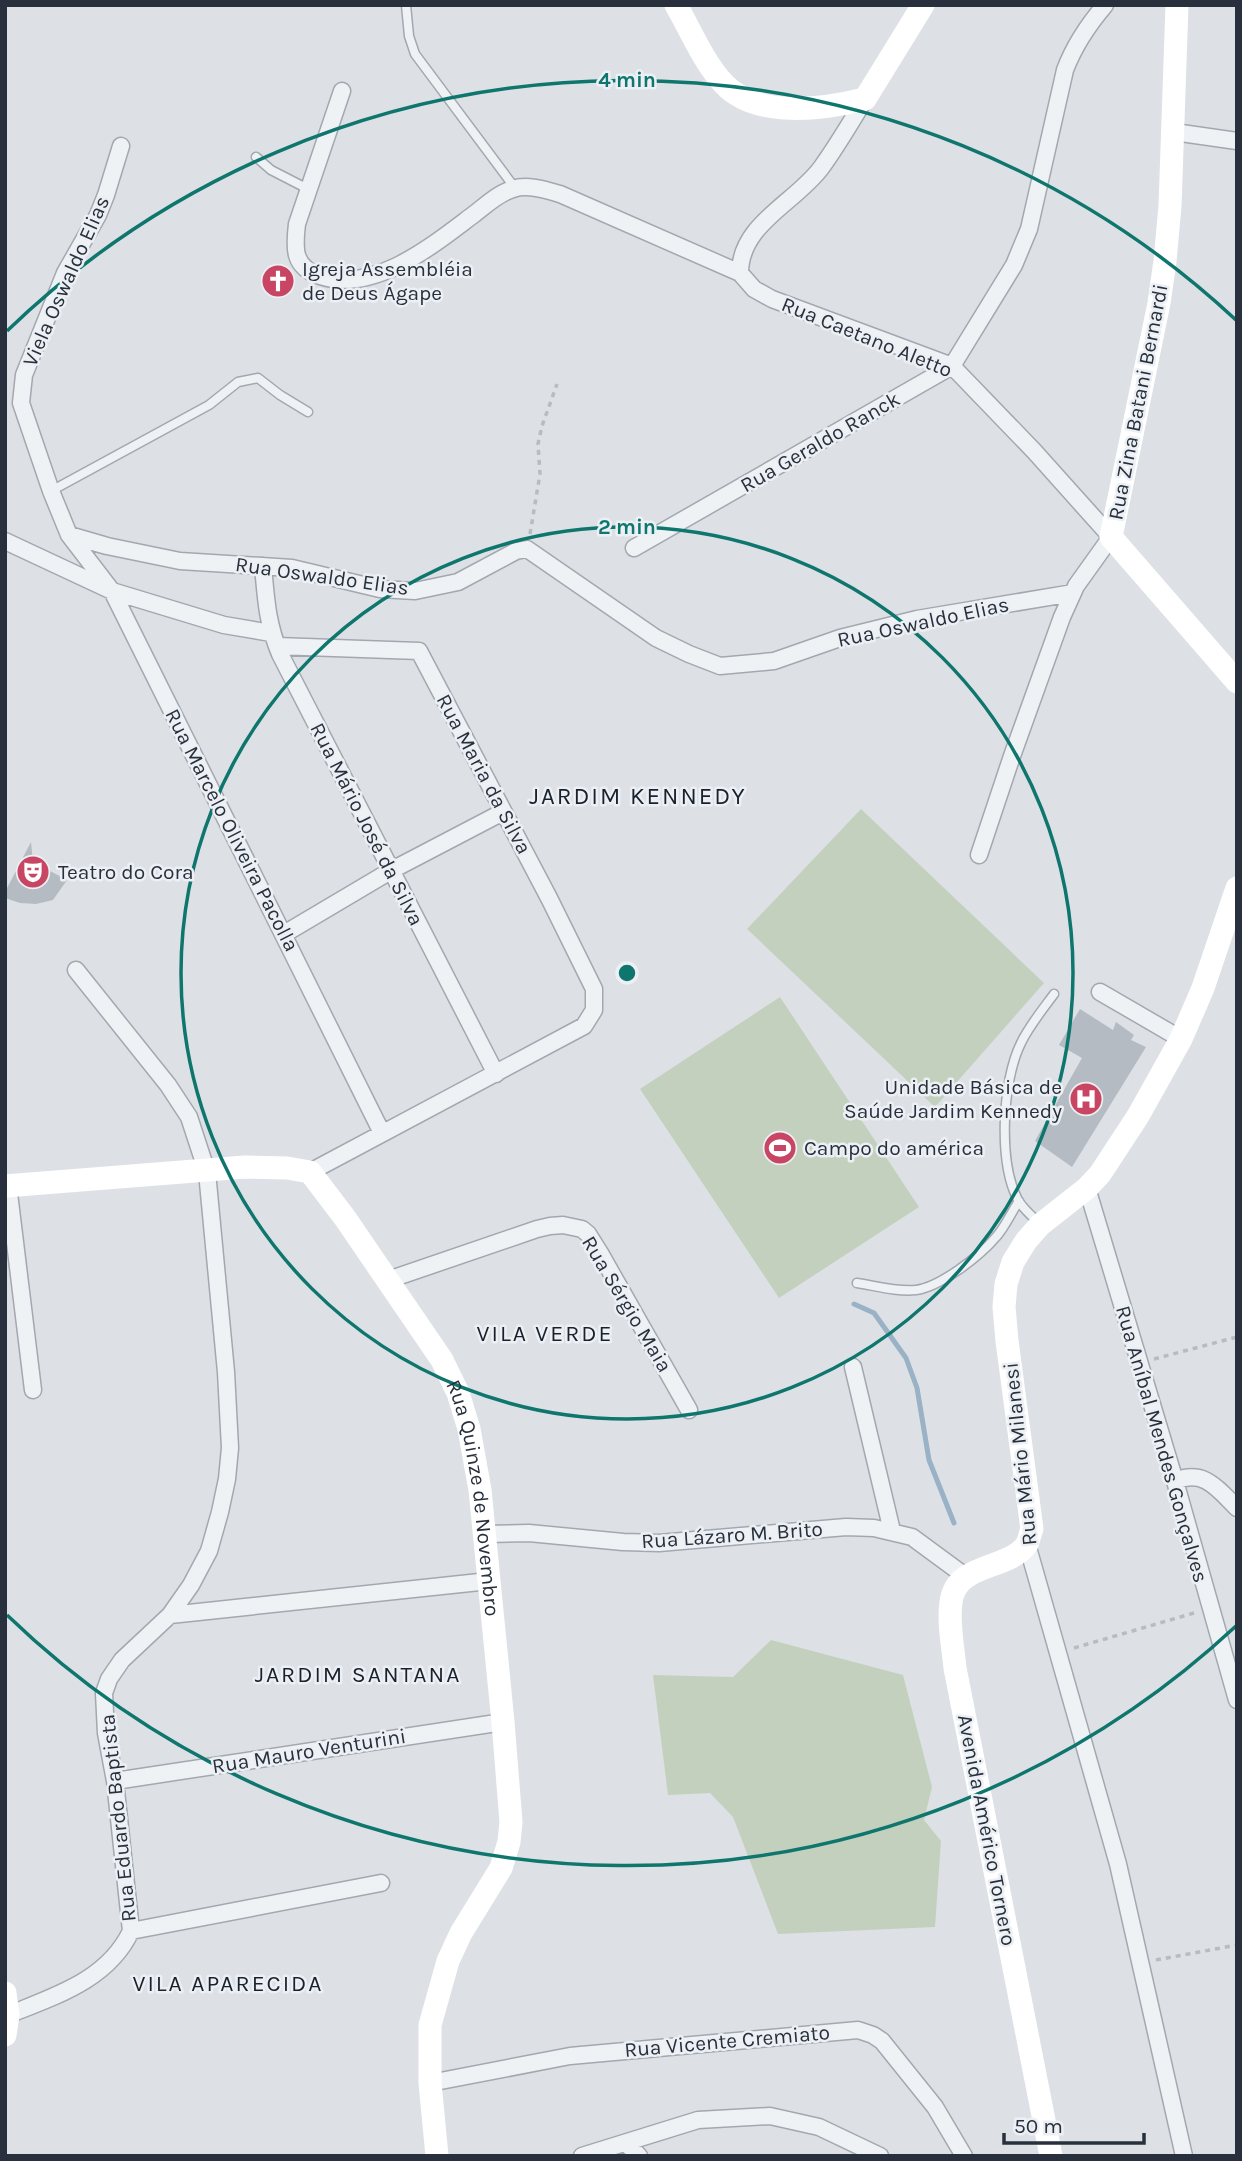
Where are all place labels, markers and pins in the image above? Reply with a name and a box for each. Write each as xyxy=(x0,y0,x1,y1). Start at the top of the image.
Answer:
place label: Igreja Assembléia de Deus Ágape xyxy=(302,257,473,305)
church icon: Igreja Assembléia de Deus Ágape xyxy=(259,262,297,300)
theatre icon: Teatro do Cora xyxy=(14,853,52,891)
place label: Teatro do Cora xyxy=(58,860,194,884)
centre of rings xyxy=(615,961,639,985)
place label: Unidade Básica de Saúde Jardim Kennedy xyxy=(844,1075,1062,1123)
hospital icon: Unidade Básica de Saúde Jardim Kennedy xyxy=(1067,1080,1105,1118)
sports icon: Campo do américa xyxy=(761,1129,799,1167)
place label: Campo do américa xyxy=(804,1136,984,1160)

